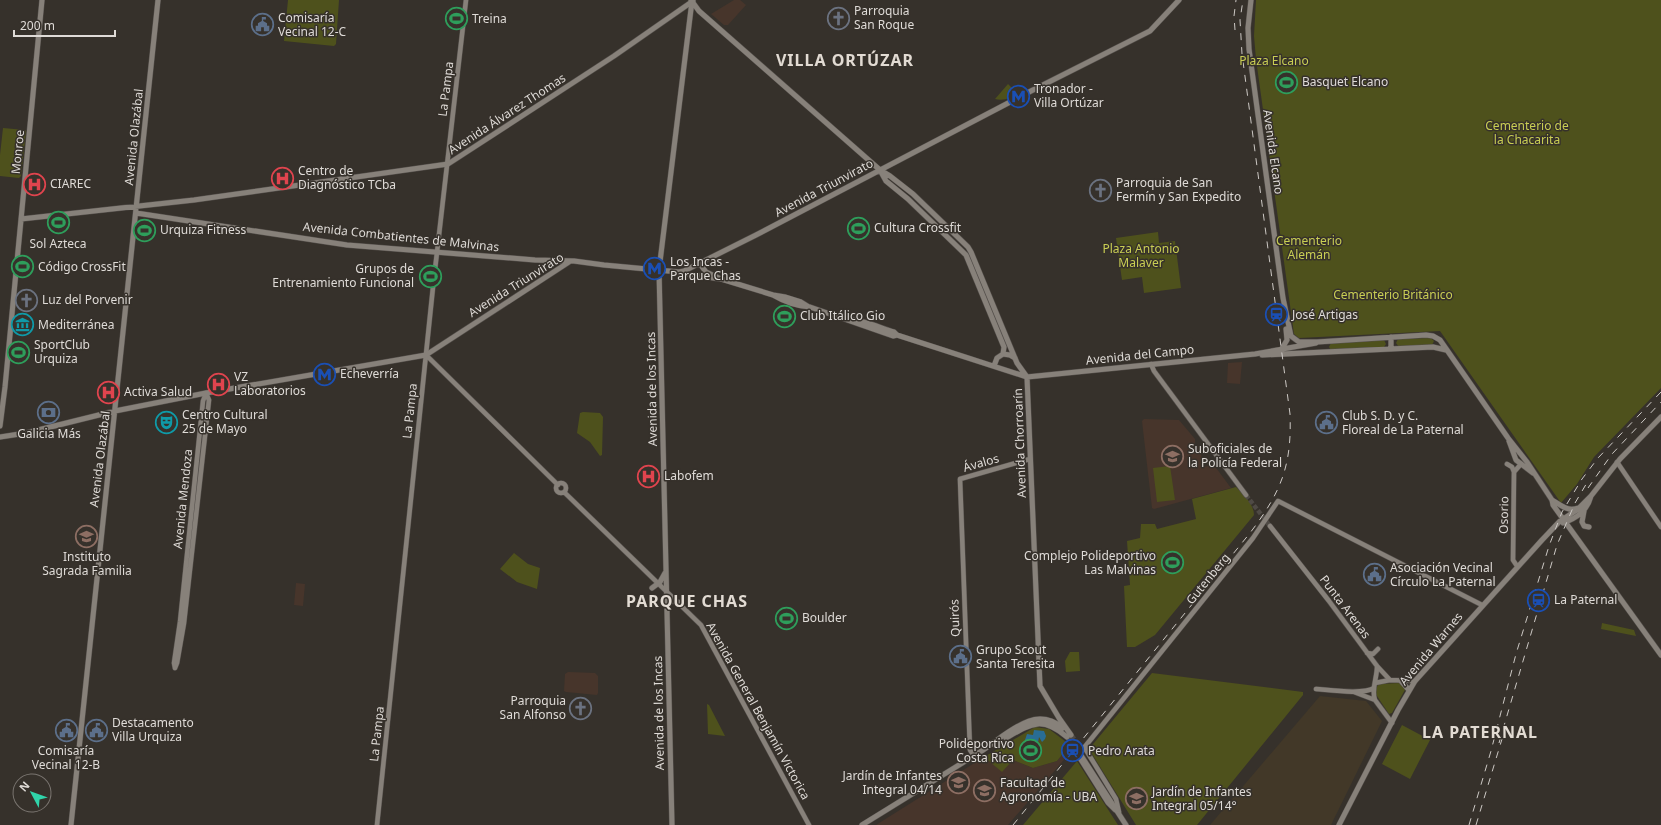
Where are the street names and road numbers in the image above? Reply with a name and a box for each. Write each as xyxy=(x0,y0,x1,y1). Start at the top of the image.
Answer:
street label: La Pampa xyxy=(434,60,457,118)
street label: Avenida Álvarez Thomas xyxy=(445,69,569,158)
street label: Avenida Olazábal xyxy=(120,88,147,186)
street label: Avenida Elcano xyxy=(1259,109,1288,195)
street label: Monroe xyxy=(7,129,28,175)
street label: Avenida Triunvirato xyxy=(771,154,876,221)
street label: Avenida Combatientes de Malvinas xyxy=(302,218,500,255)
street label: Avenida Triunvirato xyxy=(465,248,567,321)
street label: Avenida de los Incas xyxy=(642,331,661,446)
street label: Avenida del Campo xyxy=(1085,340,1195,369)
street label: La Pampa xyxy=(398,382,421,439)
street label: Avenida Chorroarín xyxy=(1009,388,1030,498)
street label: Avenida Olazábal xyxy=(85,410,114,508)
street label: Avenida Mendoza xyxy=(169,448,196,550)
street label: Ávalos xyxy=(961,449,1001,476)
street label: Osorio xyxy=(1495,496,1512,534)
street label: Gutenberg xyxy=(1182,550,1233,608)
street label: Punta Arenas xyxy=(1316,572,1375,642)
street label: Quirós xyxy=(945,599,964,637)
street label: Avenida Warnes xyxy=(1395,608,1466,689)
street label: Avenida General Benjamín Victorica xyxy=(702,619,814,803)
street label: Avenida de los Incas xyxy=(649,655,668,770)
street label: La Pampa xyxy=(365,705,388,762)

